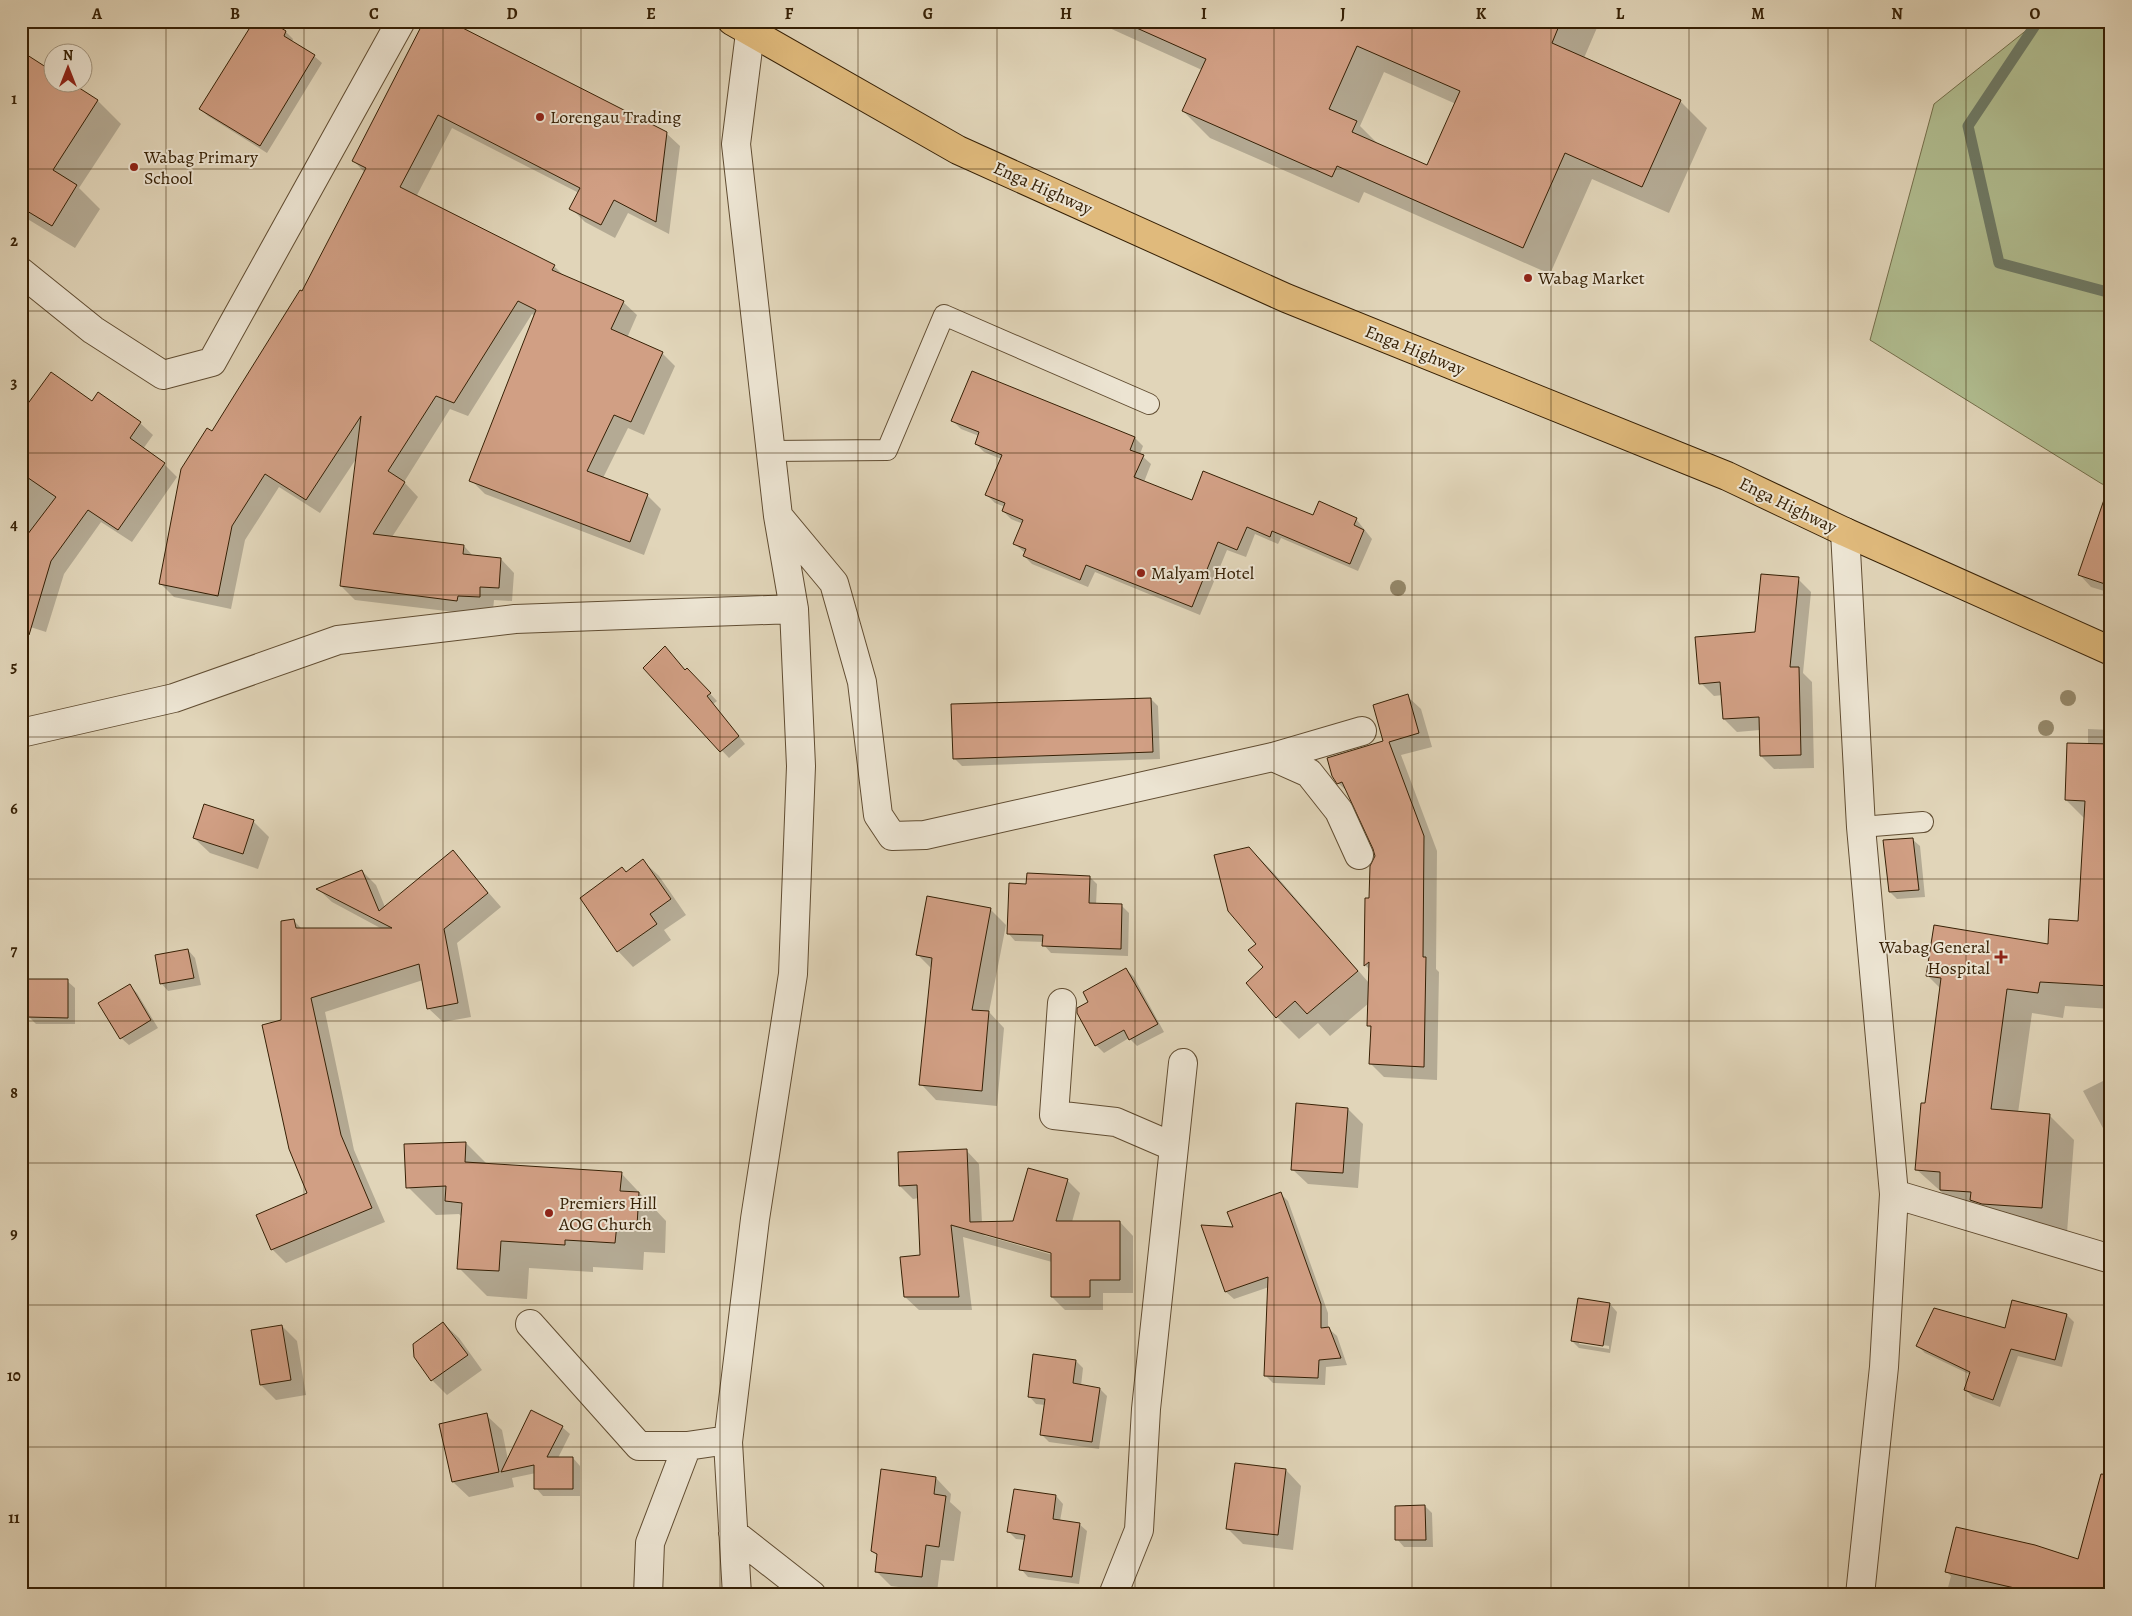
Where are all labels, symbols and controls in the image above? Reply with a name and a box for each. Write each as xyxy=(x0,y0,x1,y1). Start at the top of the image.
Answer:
text: A xyxy=(91,3,103,25)
text: B xyxy=(230,3,240,25)
text: C xyxy=(369,3,379,25)
text: D xyxy=(506,3,518,25)
text: E xyxy=(646,3,656,25)
text: F xyxy=(785,3,794,25)
text: G xyxy=(923,3,933,25)
text: H xyxy=(1060,3,1072,25)
text: I xyxy=(1201,3,1207,25)
text: J xyxy=(1340,3,1346,25)
text: K xyxy=(1476,3,1487,25)
text: L xyxy=(1616,3,1625,25)
text: M xyxy=(1751,3,1765,25)
text: N xyxy=(1891,3,1903,25)
text: O xyxy=(2030,3,2041,25)
north arrow xyxy=(42,42,92,92)
text: N xyxy=(63,46,73,65)
text: 1 xyxy=(11,88,17,110)
place label: Lorengau Trading xyxy=(550,105,681,129)
marker: Lorengau Trading xyxy=(534,111,546,123)
place label: Wabag Primary School xyxy=(143,145,259,190)
street label: Enga Highway xyxy=(990,155,1097,221)
marker: Wabag Primary School xyxy=(128,161,140,173)
text: 2 xyxy=(10,230,18,252)
place label: Wabag Market xyxy=(1537,266,1645,290)
marker: Wabag Market xyxy=(1522,272,1534,284)
street label: Enga Highway xyxy=(1361,319,1470,381)
text: 3 xyxy=(11,372,18,394)
street label: Enga Highway xyxy=(1735,471,1842,539)
text: 4 xyxy=(10,514,18,536)
place label: Malyam Hotel xyxy=(1151,561,1255,585)
marker: Malyam Hotel xyxy=(1135,567,1147,579)
text: 5 xyxy=(11,656,18,678)
text: 6 xyxy=(10,798,18,820)
place label: Wabag General Hospital xyxy=(1878,935,1991,980)
text: 7 xyxy=(11,940,18,962)
marker: Wabag General Hospital xyxy=(1994,950,2008,964)
text: 8 xyxy=(10,1082,18,1104)
place label: Premiers Hill AOG Church xyxy=(558,1191,657,1236)
marker: Premiers Hill AOG Church xyxy=(543,1207,555,1219)
text: 9 xyxy=(10,1223,18,1245)
text: 10 xyxy=(7,1365,21,1387)
text: 11 xyxy=(8,1507,20,1529)

